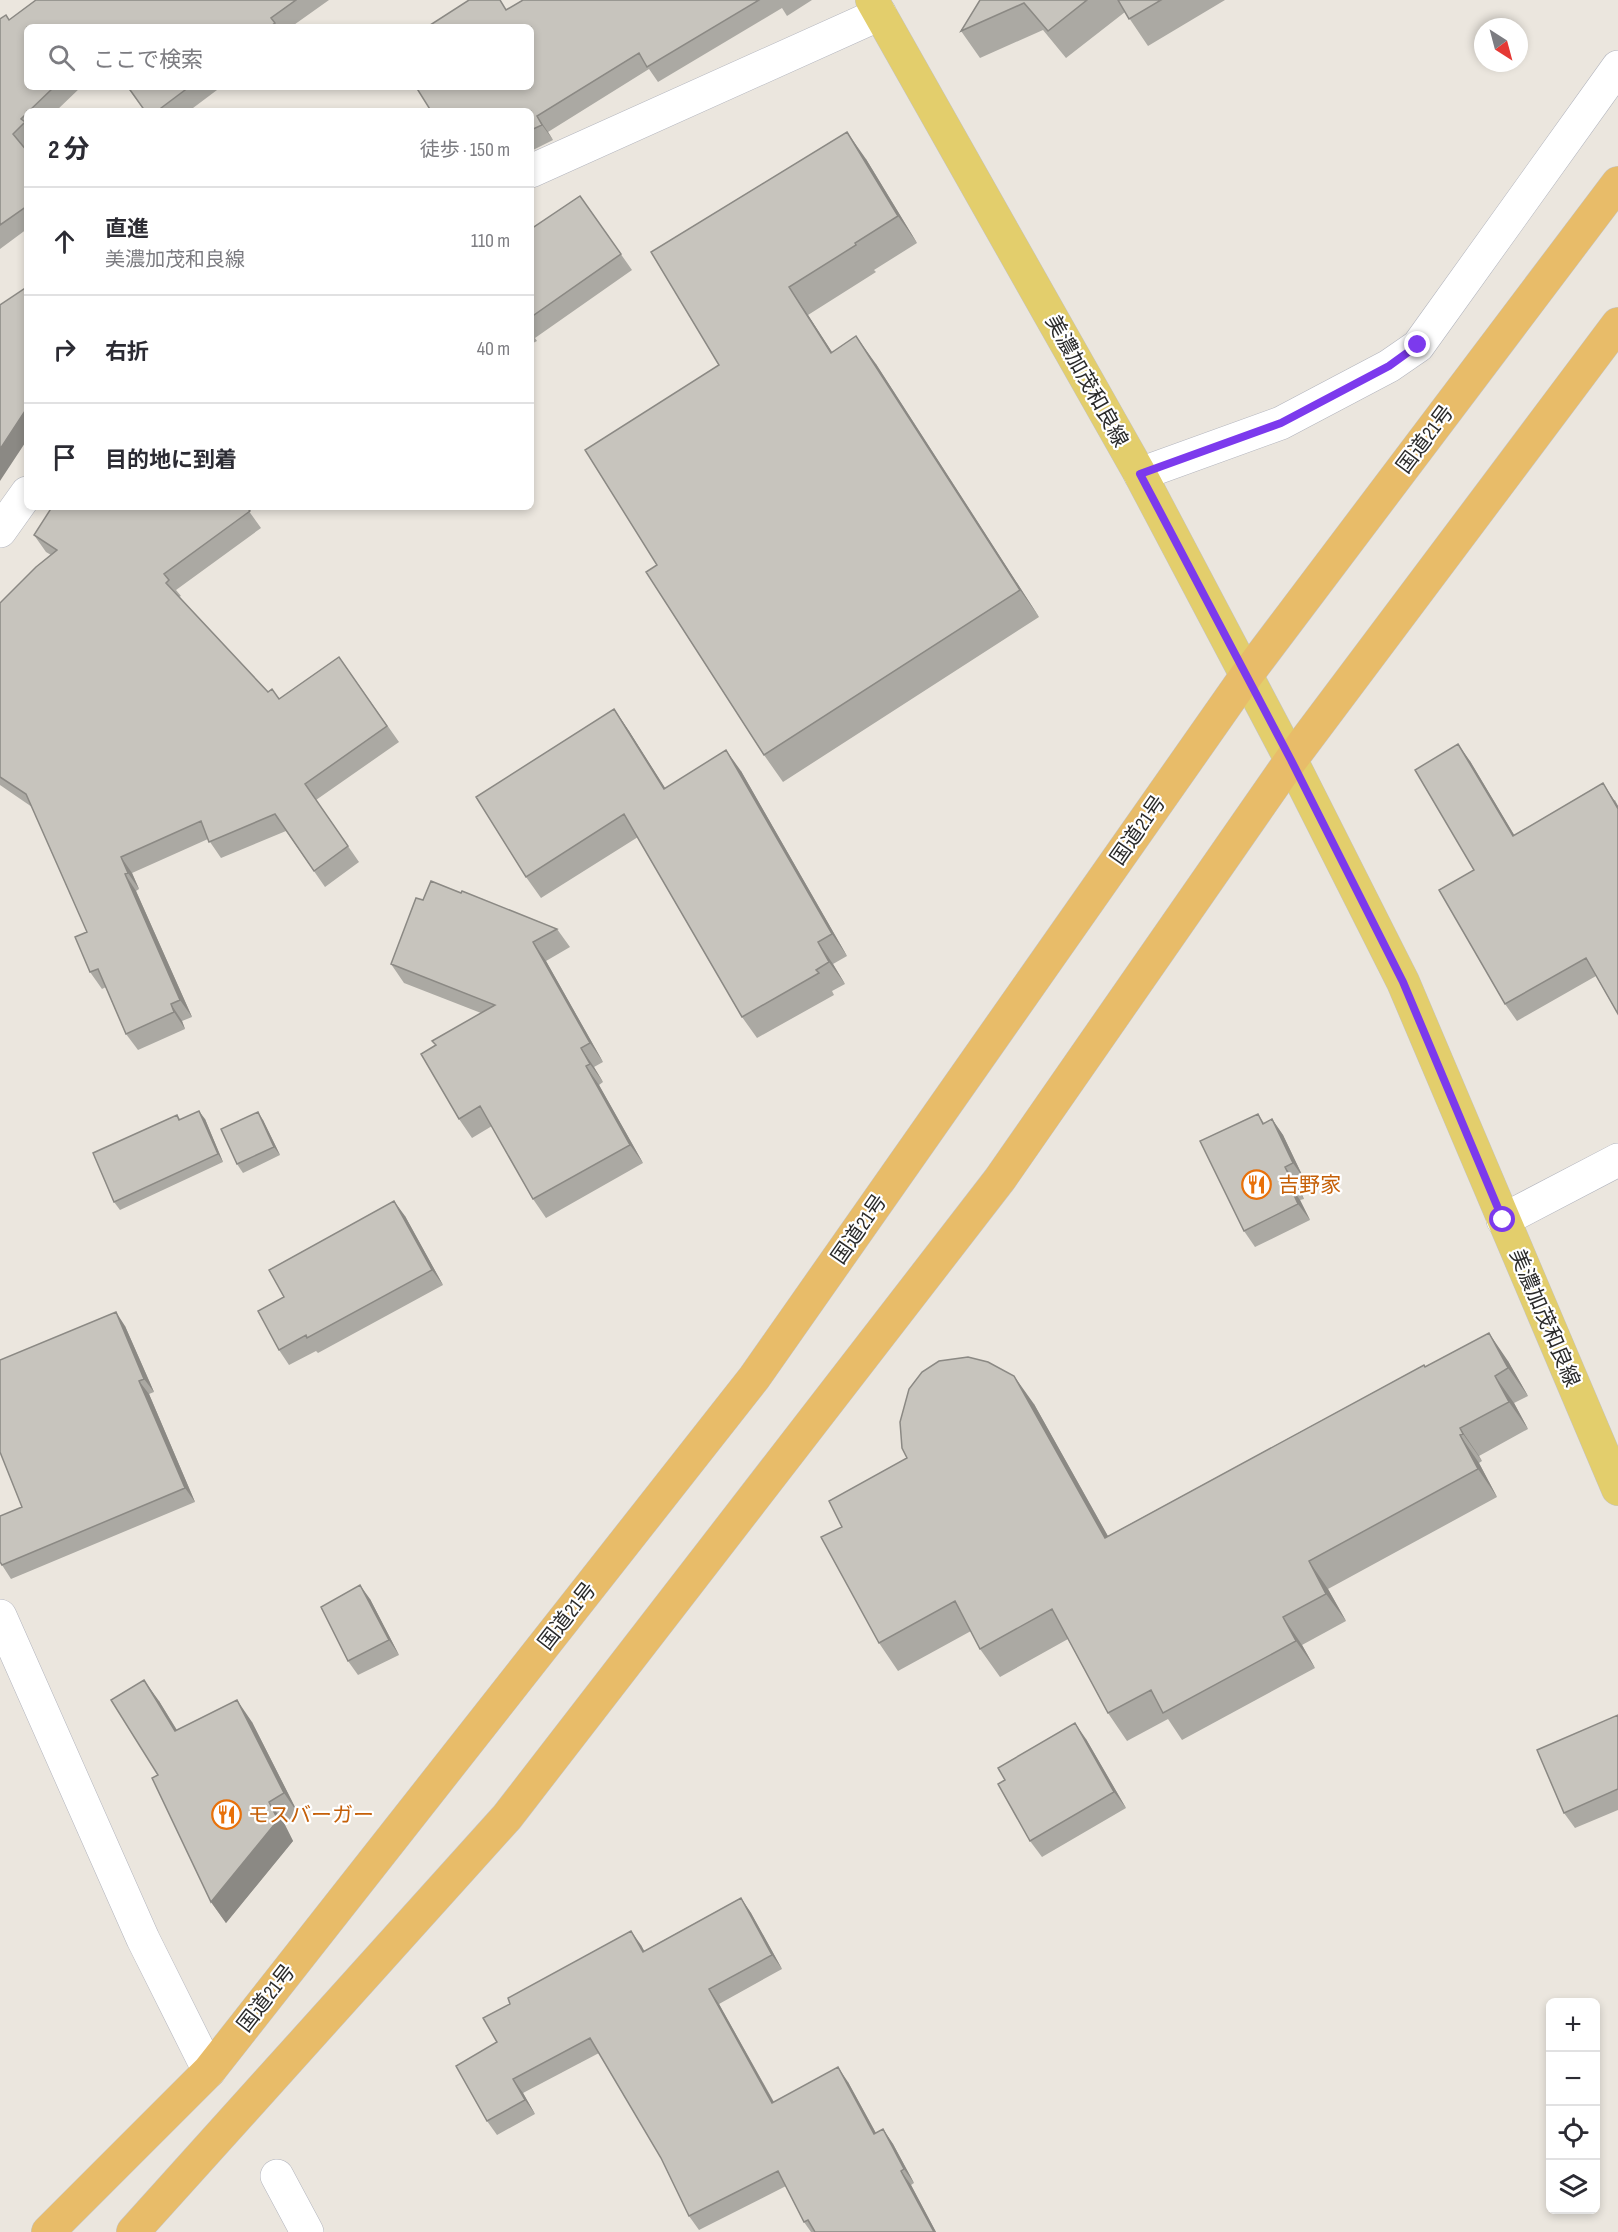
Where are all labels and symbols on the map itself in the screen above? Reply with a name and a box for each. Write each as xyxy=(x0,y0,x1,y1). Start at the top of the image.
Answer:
north arrow xyxy=(1474,18,1528,72)
street label: 美濃加茂和良線 xyxy=(1040,311,1133,452)
route end xyxy=(1404,331,1430,357)
street label: 国道21号 xyxy=(1392,400,1459,478)
street label: 国道21号 xyxy=(1105,791,1171,870)
restaurant icon: 吉野家 xyxy=(1241,1169,1273,1201)
place label: 吉野家 xyxy=(1278,1173,1341,1198)
street label: 国道21号 xyxy=(826,1190,892,1269)
route start xyxy=(1489,1206,1515,1232)
street label: 美濃加茂和良線 xyxy=(1504,1246,1585,1391)
street label: 国道21号 xyxy=(533,1577,602,1655)
restaurant icon: モスバーガー xyxy=(211,1799,243,1831)
place label: モスバーガー xyxy=(248,1803,374,1828)
street label: 国道21号 xyxy=(232,1959,301,2037)

